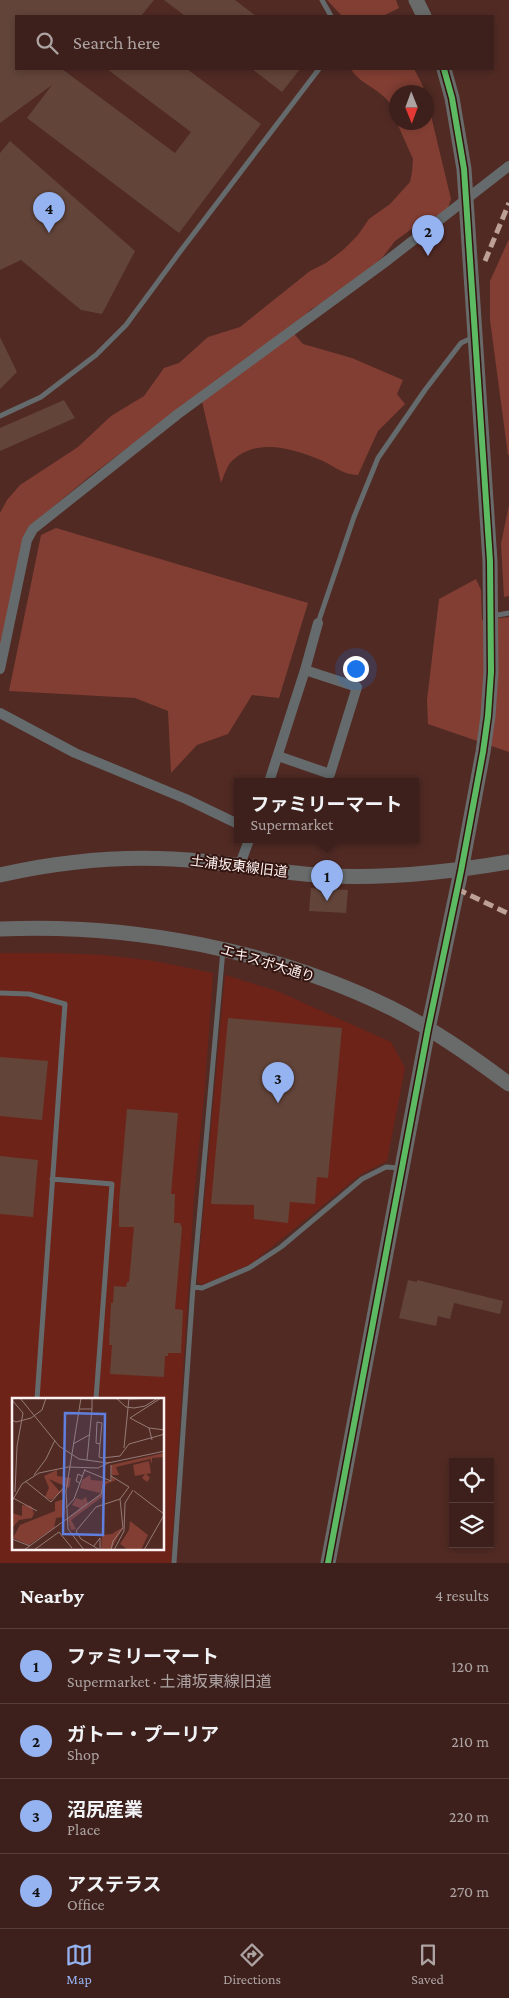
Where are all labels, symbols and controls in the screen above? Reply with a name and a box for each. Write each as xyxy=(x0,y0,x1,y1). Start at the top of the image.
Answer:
search box xyxy=(15,15,494,70)
icon: search xyxy=(33,29,61,57)
text: Search here xyxy=(73,32,160,53)
north arrow xyxy=(389,85,434,130)
pin: 4 xyxy=(33,192,65,233)
pin: 2 xyxy=(412,215,444,256)
your location xyxy=(343,656,369,682)
popup xyxy=(234,778,419,843)
text: ファミリーマート xyxy=(250,794,403,815)
text: Supermarket xyxy=(250,816,333,833)
street label: 土浦坂東線旧道 xyxy=(189,852,289,880)
pin: 1 xyxy=(311,860,343,901)
street label: エキスポ大通り xyxy=(219,941,317,985)
pin: 3 xyxy=(262,1062,294,1103)
inset map xyxy=(12,1398,165,1550)
map controls xyxy=(449,1458,494,1548)
button: locate xyxy=(449,1458,494,1503)
button: layers xyxy=(449,1503,494,1548)
text: Nearby xyxy=(20,1584,84,1608)
text: 4 results xyxy=(435,1587,489,1604)
text: ファミリーマート xyxy=(67,1646,219,1667)
text: 1 xyxy=(33,1658,39,1675)
text: 120 m xyxy=(451,1658,489,1675)
text: Supermarket · 土浦坂東線旧道 xyxy=(67,1673,272,1690)
text: ガトー・プーリア xyxy=(67,1724,219,1745)
text: 2 xyxy=(32,1733,40,1750)
text: 210 m xyxy=(451,1733,489,1750)
text: Shop xyxy=(67,1746,99,1763)
text: 沼尻産業 xyxy=(67,1799,143,1820)
text: 3 xyxy=(32,1808,40,1825)
text: 220 m xyxy=(449,1808,489,1825)
text: Place xyxy=(67,1821,100,1838)
text: アステラス xyxy=(67,1874,162,1895)
text: 4 xyxy=(32,1883,40,1900)
text: 270 m xyxy=(450,1883,489,1900)
text: Office xyxy=(67,1896,105,1913)
tab: Map xyxy=(65,1941,93,1987)
tab: Directions xyxy=(223,1941,281,1987)
tab: Saved xyxy=(411,1941,444,1987)

